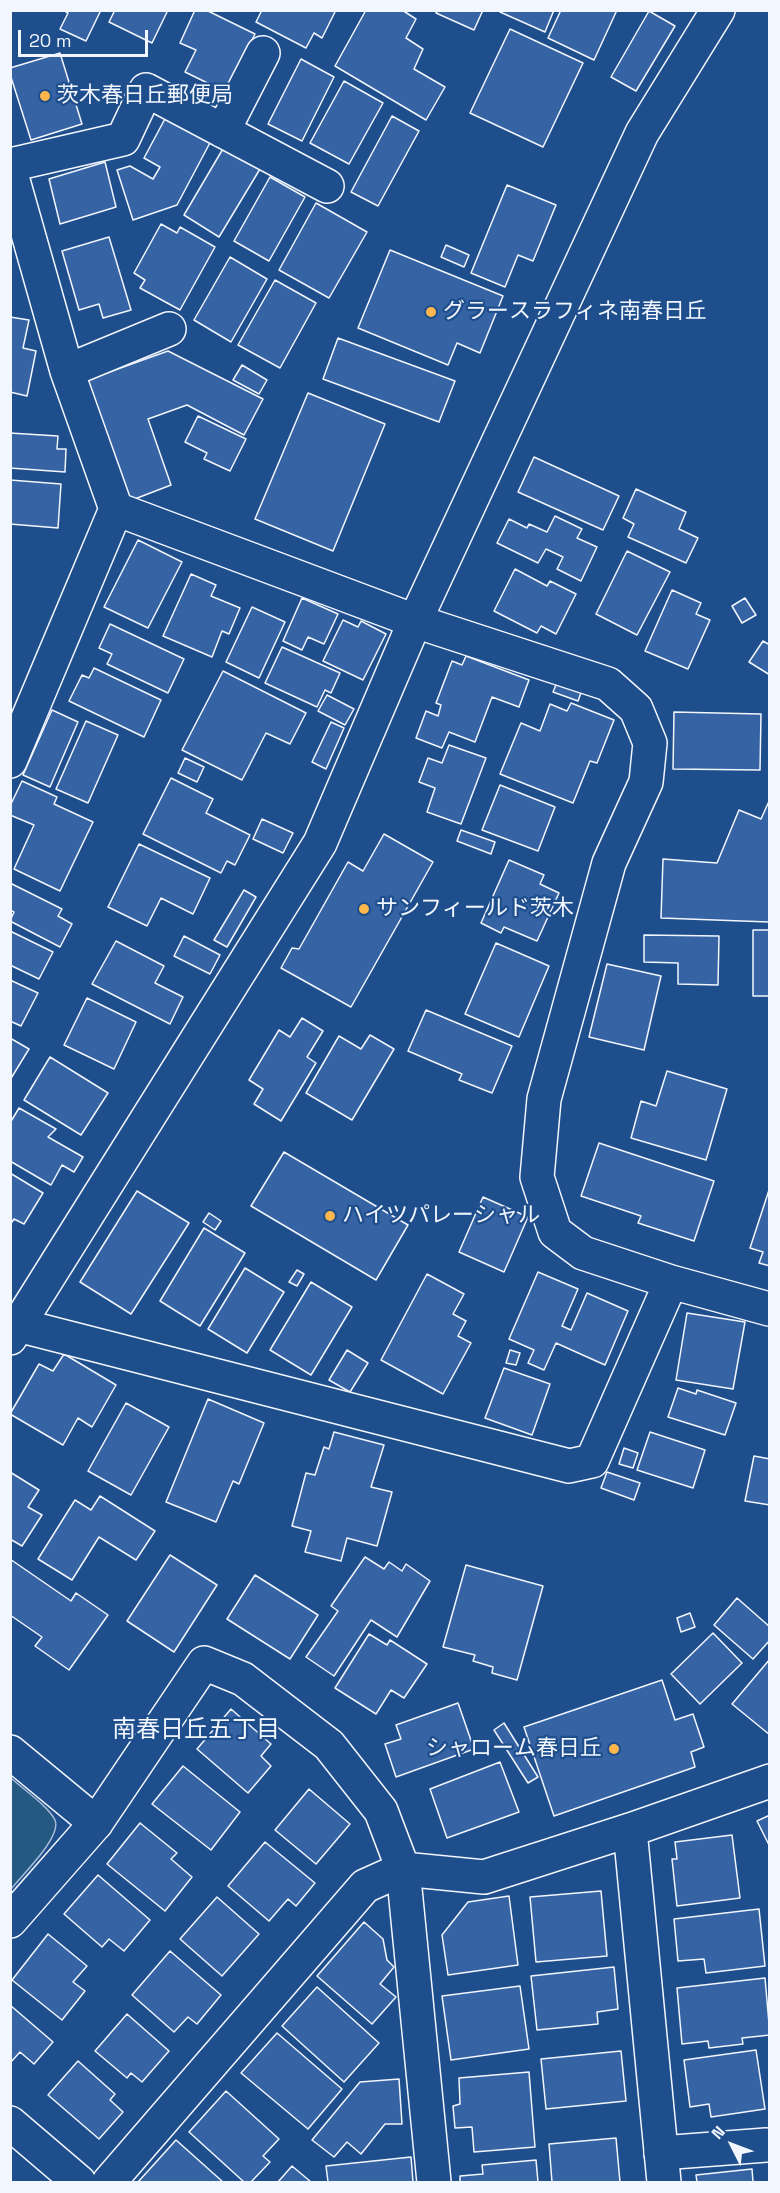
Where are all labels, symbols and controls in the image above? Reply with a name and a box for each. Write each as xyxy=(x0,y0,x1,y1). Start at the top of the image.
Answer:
scale bar xyxy=(21,18,152,56)
text: 20 m xyxy=(29,29,72,52)
place label: 茨木春日丘郵便局 xyxy=(57,83,233,109)
marker: 茨木春日丘郵便局 xyxy=(38,89,52,103)
place label: グラースラフィネ南春日丘 xyxy=(443,299,707,325)
marker: グラースラフィネ南春日丘 xyxy=(424,305,438,319)
place label: サンフィールド茨木 xyxy=(376,896,574,922)
marker: サンフィールド茨木 xyxy=(357,902,371,916)
place label: ハイツパレーシャル xyxy=(342,1203,540,1229)
marker: ハイツパレーシャル xyxy=(323,1209,337,1223)
district label: 南春日丘五丁目 xyxy=(112,1716,280,1744)
place label: シャローム春日丘 xyxy=(426,1736,602,1762)
marker: シャローム春日丘 xyxy=(607,1742,621,1756)
north arrow xyxy=(702,2115,762,2175)
text: N xyxy=(707,2122,730,2144)

